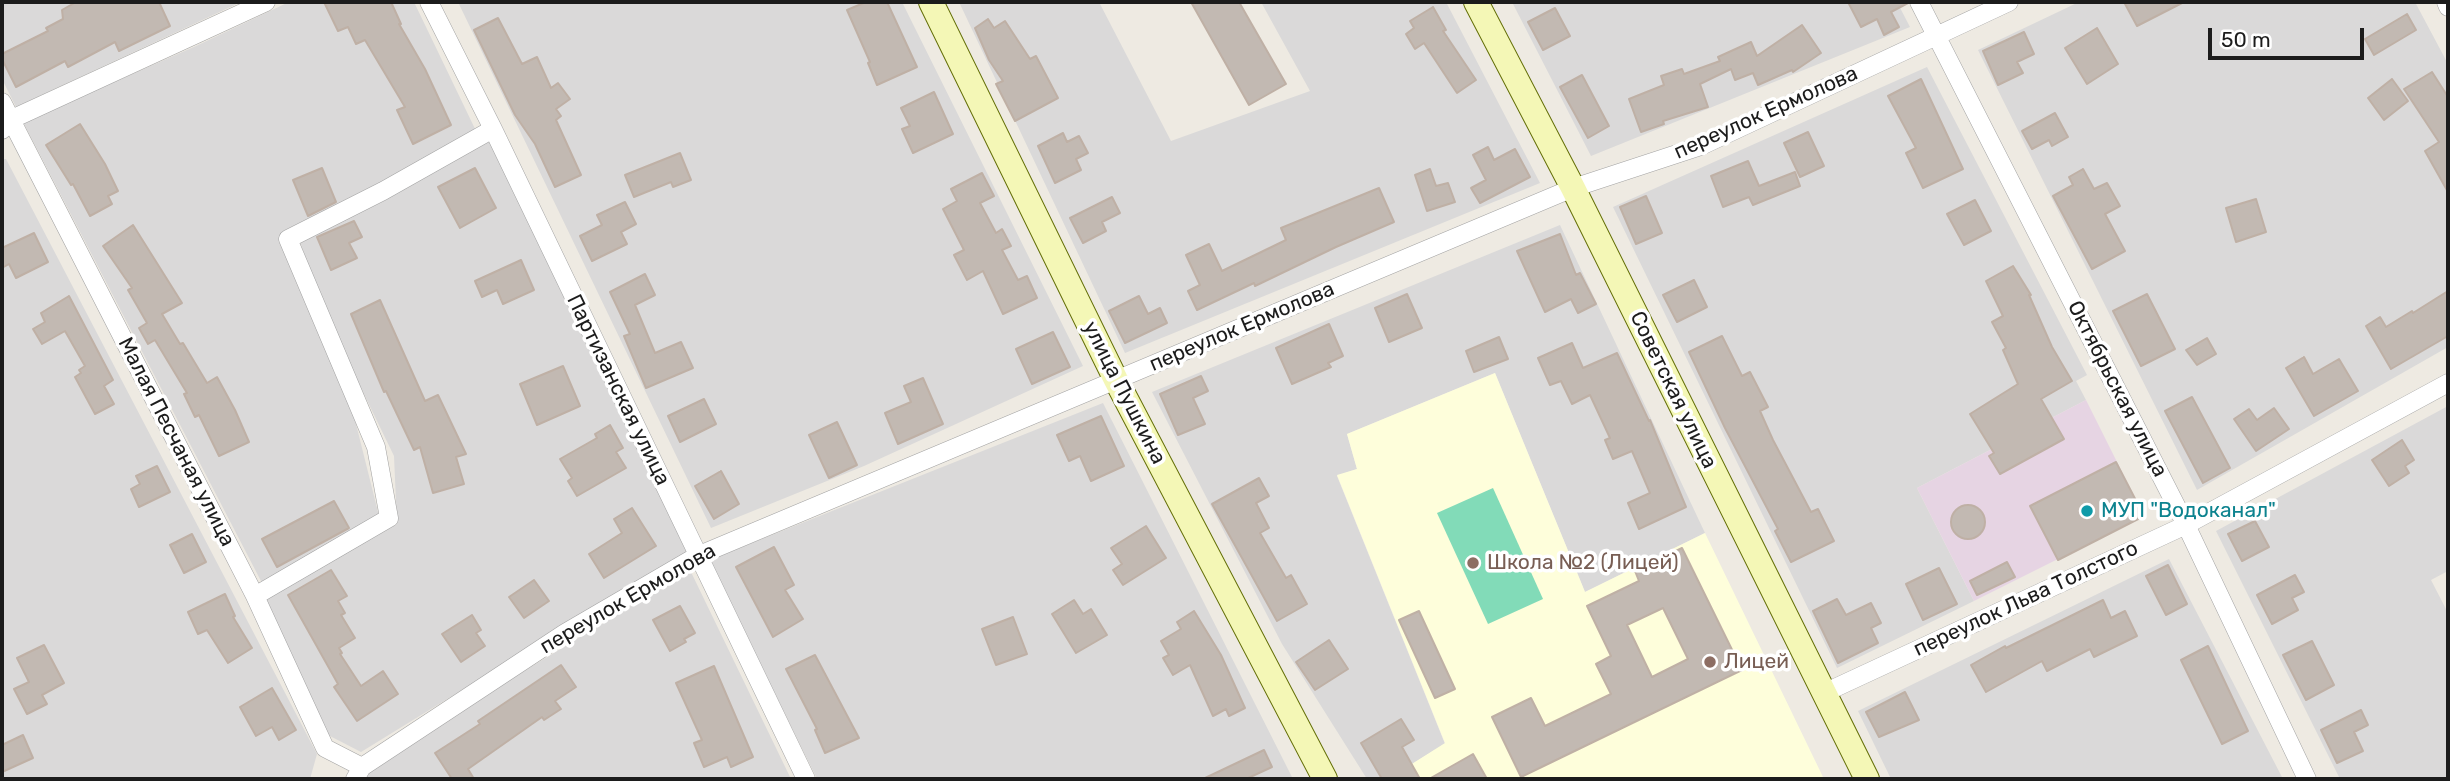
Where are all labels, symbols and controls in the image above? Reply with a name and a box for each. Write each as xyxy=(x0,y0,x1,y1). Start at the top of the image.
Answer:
scale bar xyxy=(2212,14,2368,58)
text: 50 m xyxy=(2221,27,2271,52)
street label: переулок Ермолова xyxy=(1670,61,1862,165)
street label: переулок Ермолова xyxy=(1146,277,1338,377)
street label: Партизанская улица xyxy=(561,290,675,490)
street label: Октябрьская улица xyxy=(2062,297,2172,481)
street label: Советская улица xyxy=(1624,307,1722,473)
street label: улица Пушкина xyxy=(1077,317,1171,469)
street label: Малая Песчаная улица xyxy=(112,333,240,551)
place label: МУП "Водоканал" xyxy=(2101,498,2276,524)
marker: МУП "Водоканал" xyxy=(2079,503,2095,519)
street label: переулок Льва Толстого xyxy=(1910,536,2142,662)
street label: переулок Ермолова xyxy=(536,538,720,660)
place label: Школа №2 (Лицей) xyxy=(1487,550,1679,576)
marker: Школа №2 (Лицей) xyxy=(1465,555,1481,571)
place label: Лицей xyxy=(1724,649,1789,675)
marker: Лицей xyxy=(1702,654,1718,670)

